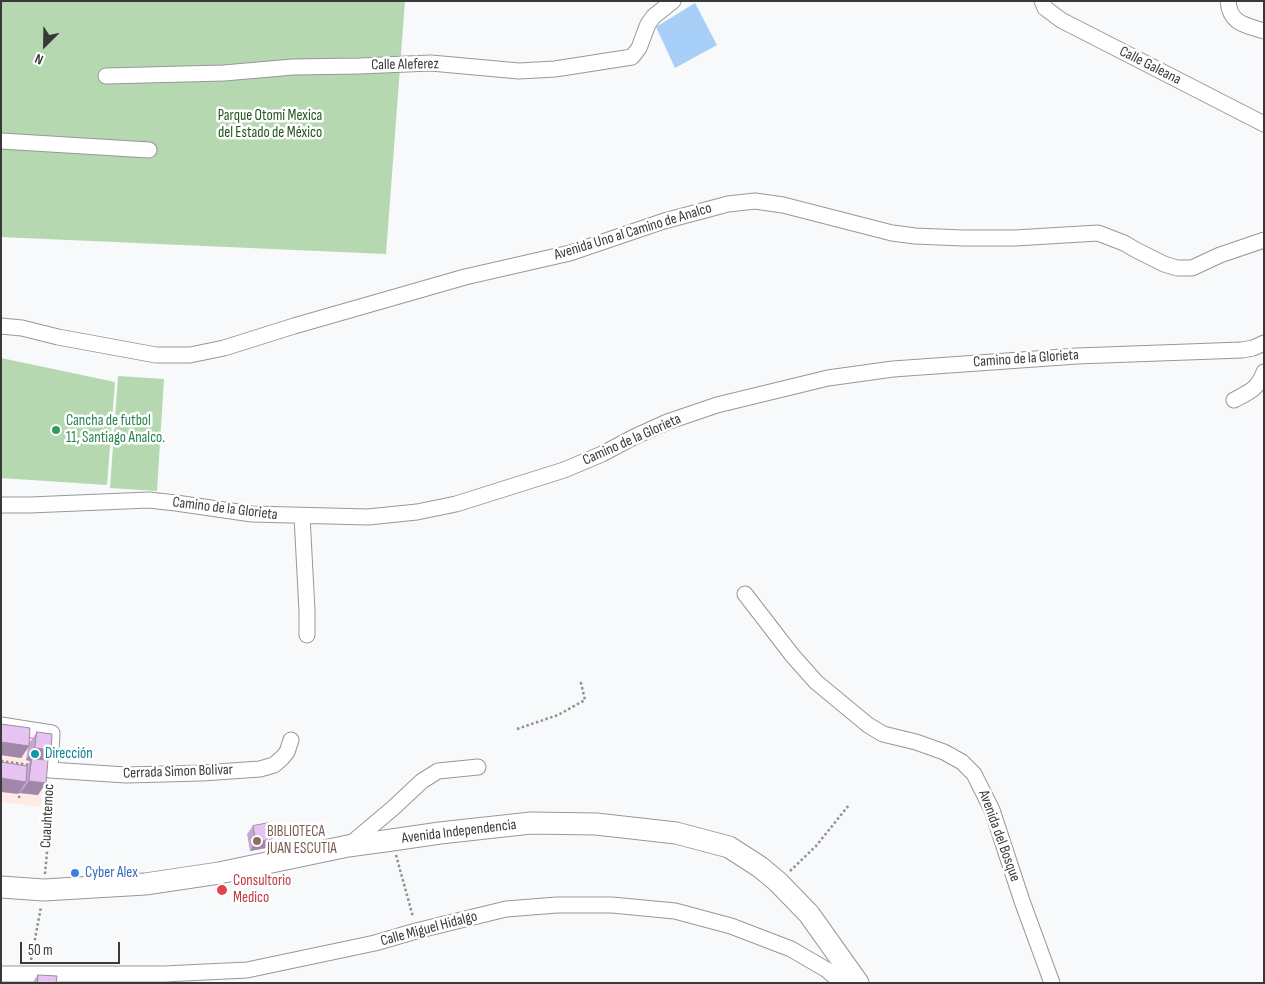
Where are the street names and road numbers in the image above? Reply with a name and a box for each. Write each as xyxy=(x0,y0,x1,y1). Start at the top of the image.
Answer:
street label: Calle Galeana xyxy=(1116,43,1184,89)
street label: Calle Aleferez xyxy=(371,55,439,75)
street label: Avenida Uno al Camino de Analco xyxy=(552,199,714,265)
street label: Camino de la Glorieta xyxy=(973,346,1079,372)
street label: Camino de la Glorieta xyxy=(580,410,684,470)
street label: Camino de la Glorieta xyxy=(171,494,279,524)
street label: Cerrada Simon Bolivar xyxy=(123,761,233,783)
street label: Cuauhtemoc xyxy=(37,783,59,849)
street label: Avenida del Bosque xyxy=(974,788,1024,884)
street label: Avenida Independencia xyxy=(401,816,517,848)
street label: Calle Miguel Hidalgo xyxy=(379,907,479,951)

